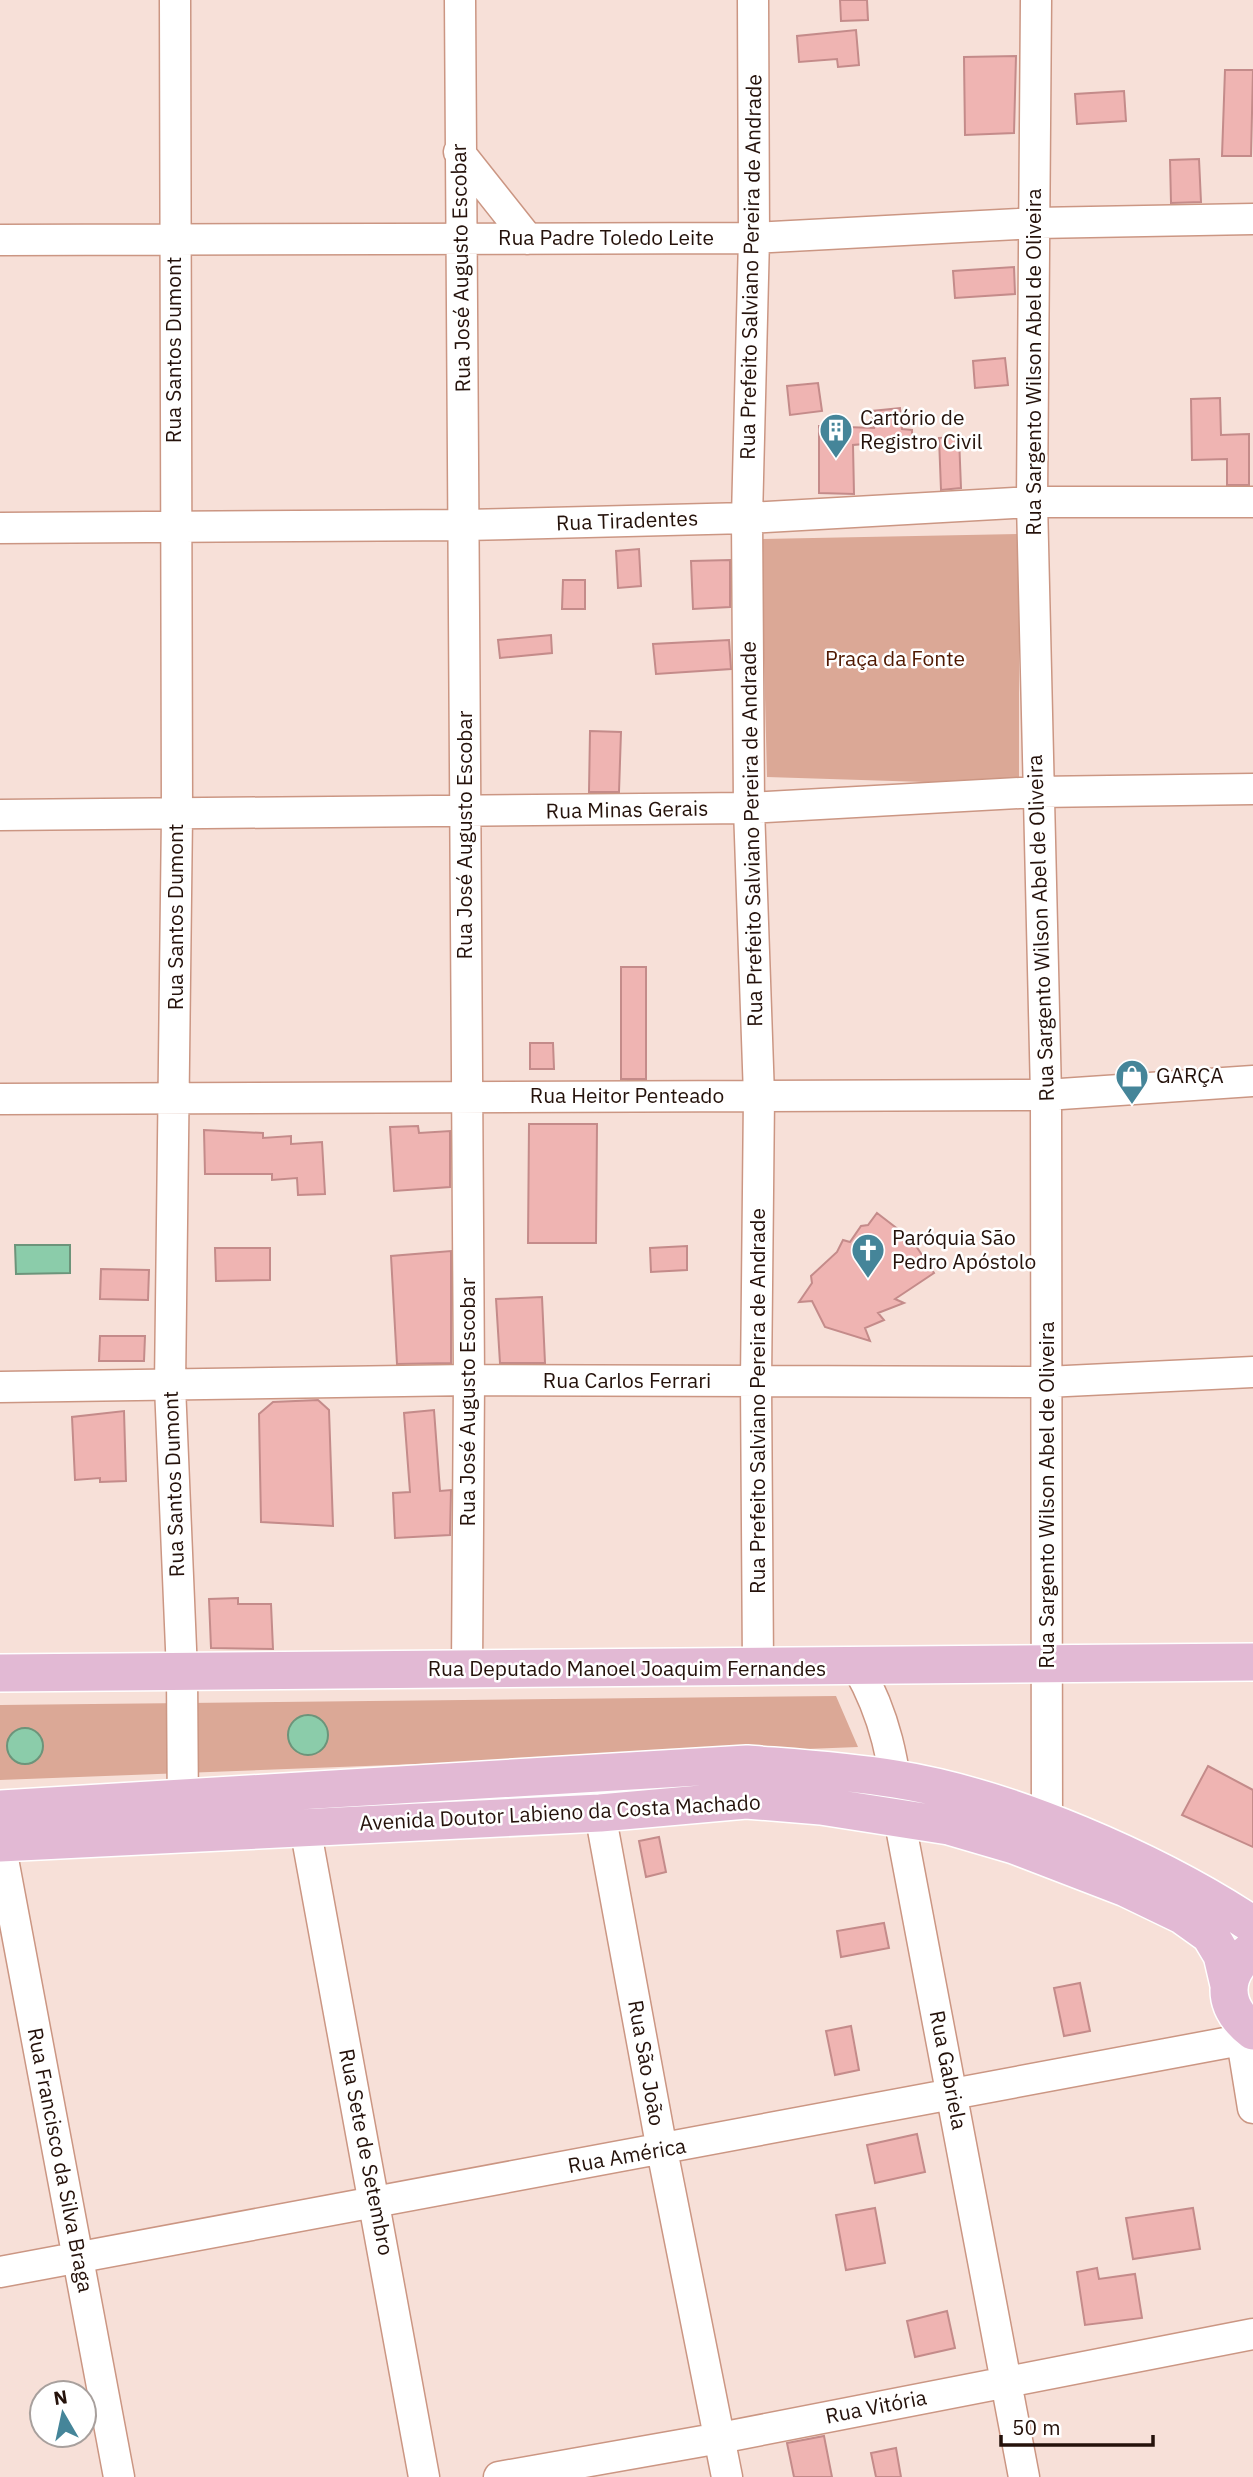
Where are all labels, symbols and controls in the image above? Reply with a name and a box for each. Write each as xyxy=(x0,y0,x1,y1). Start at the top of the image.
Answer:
street label: Rua Prefeito Salviano Pereira de Andrade xyxy=(733,74,767,460)
street label: Rua José Augusto Escobar xyxy=(444,143,476,393)
street label: Rua Sargento Wilson Abel de Oliveira xyxy=(1019,188,1047,536)
street label: Rua Padre Toledo Leite xyxy=(498,223,714,251)
street label: Rua Santos Dumont xyxy=(159,257,187,443)
place label: Cartório de Registro Civil xyxy=(860,403,983,455)
building icon: Cartório de Registro Civil xyxy=(817,411,855,460)
street label: Rua Tiradentes xyxy=(555,504,699,536)
street label: Rua Prefeito Salviano Pereira de Andrade xyxy=(734,641,768,1027)
park label: Praça da Fonte xyxy=(825,644,965,672)
street label: Rua José Augusto Escobar xyxy=(450,710,478,959)
street label: Rua Sargento Wilson Abel de Oliveira xyxy=(1020,754,1060,1102)
street label: Rua Minas Gerais xyxy=(545,794,709,824)
street label: Rua Santos Dumont xyxy=(161,824,189,1010)
shop icon: GARÇA xyxy=(1113,1057,1151,1106)
place label: GARÇA xyxy=(1156,1061,1224,1089)
street label: Rua Heitor Penteado xyxy=(530,1081,724,1109)
street label: Rua Prefeito Salviano Pereira de Andrade xyxy=(743,1208,771,1594)
place label: Paróquia São Pedro Apóstolo xyxy=(892,1223,1036,1275)
church icon: Paróquia São Pedro Apóstolo xyxy=(849,1231,887,1280)
street label: Rua José Augusto Escobar xyxy=(453,1277,481,1526)
street label: Rua Sargento Wilson Abel de Oliveira xyxy=(1032,1321,1060,1669)
street label: Rua Carlos Ferrari xyxy=(543,1366,711,1394)
street label: Rua Santos Dumont xyxy=(156,1390,190,1578)
street label: Rua Deputado Manoel Joaquim Fernandes xyxy=(428,1654,826,1682)
street label: Avenida Doutor Labieno da Costa Machado xyxy=(359,1788,761,1836)
street label: Rua São João xyxy=(622,1998,672,2128)
street label: Rua Gabriela xyxy=(924,2008,974,2132)
street label: Rua Francisco da Silva Braga xyxy=(22,2025,100,2295)
street label: Rua Sete de Setembro xyxy=(333,2046,401,2258)
street label: Rua América xyxy=(565,2131,688,2179)
north arrow xyxy=(28,2379,98,2449)
street label: Rua Vitória xyxy=(823,2382,929,2430)
text: N xyxy=(52,2384,69,2410)
scale bar xyxy=(1001,2404,1153,2448)
text: 50 m xyxy=(1012,2413,1061,2441)

